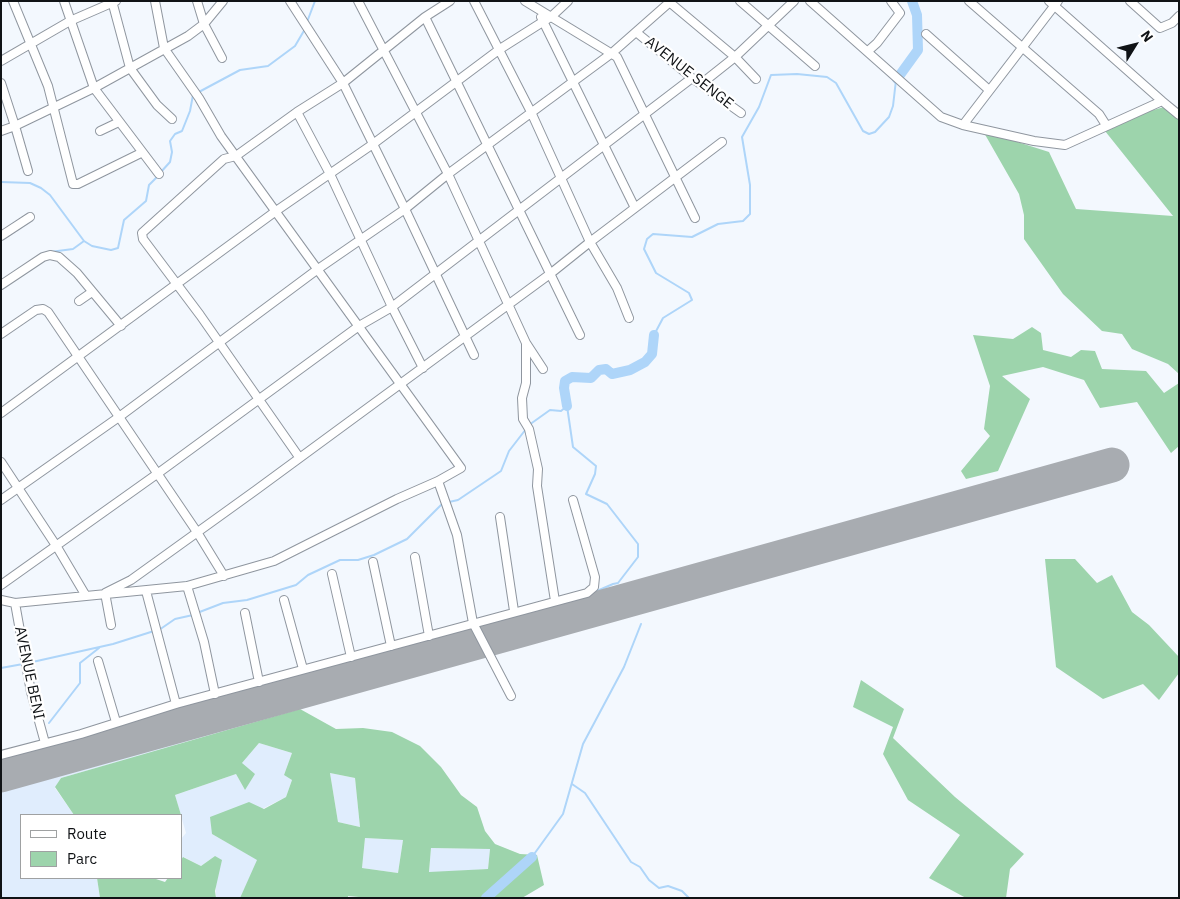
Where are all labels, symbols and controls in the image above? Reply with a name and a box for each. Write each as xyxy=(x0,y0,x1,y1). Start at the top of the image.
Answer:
north arrow xyxy=(1110,20,1160,70)
text: N xyxy=(1137,27,1157,46)
street label: AVENUE SENGE xyxy=(641,33,737,113)
street label: AVENUE BENI xyxy=(10,625,48,721)
legend xyxy=(20,814,182,879)
text: Route xyxy=(67,824,107,843)
text: Parc xyxy=(67,849,97,868)

